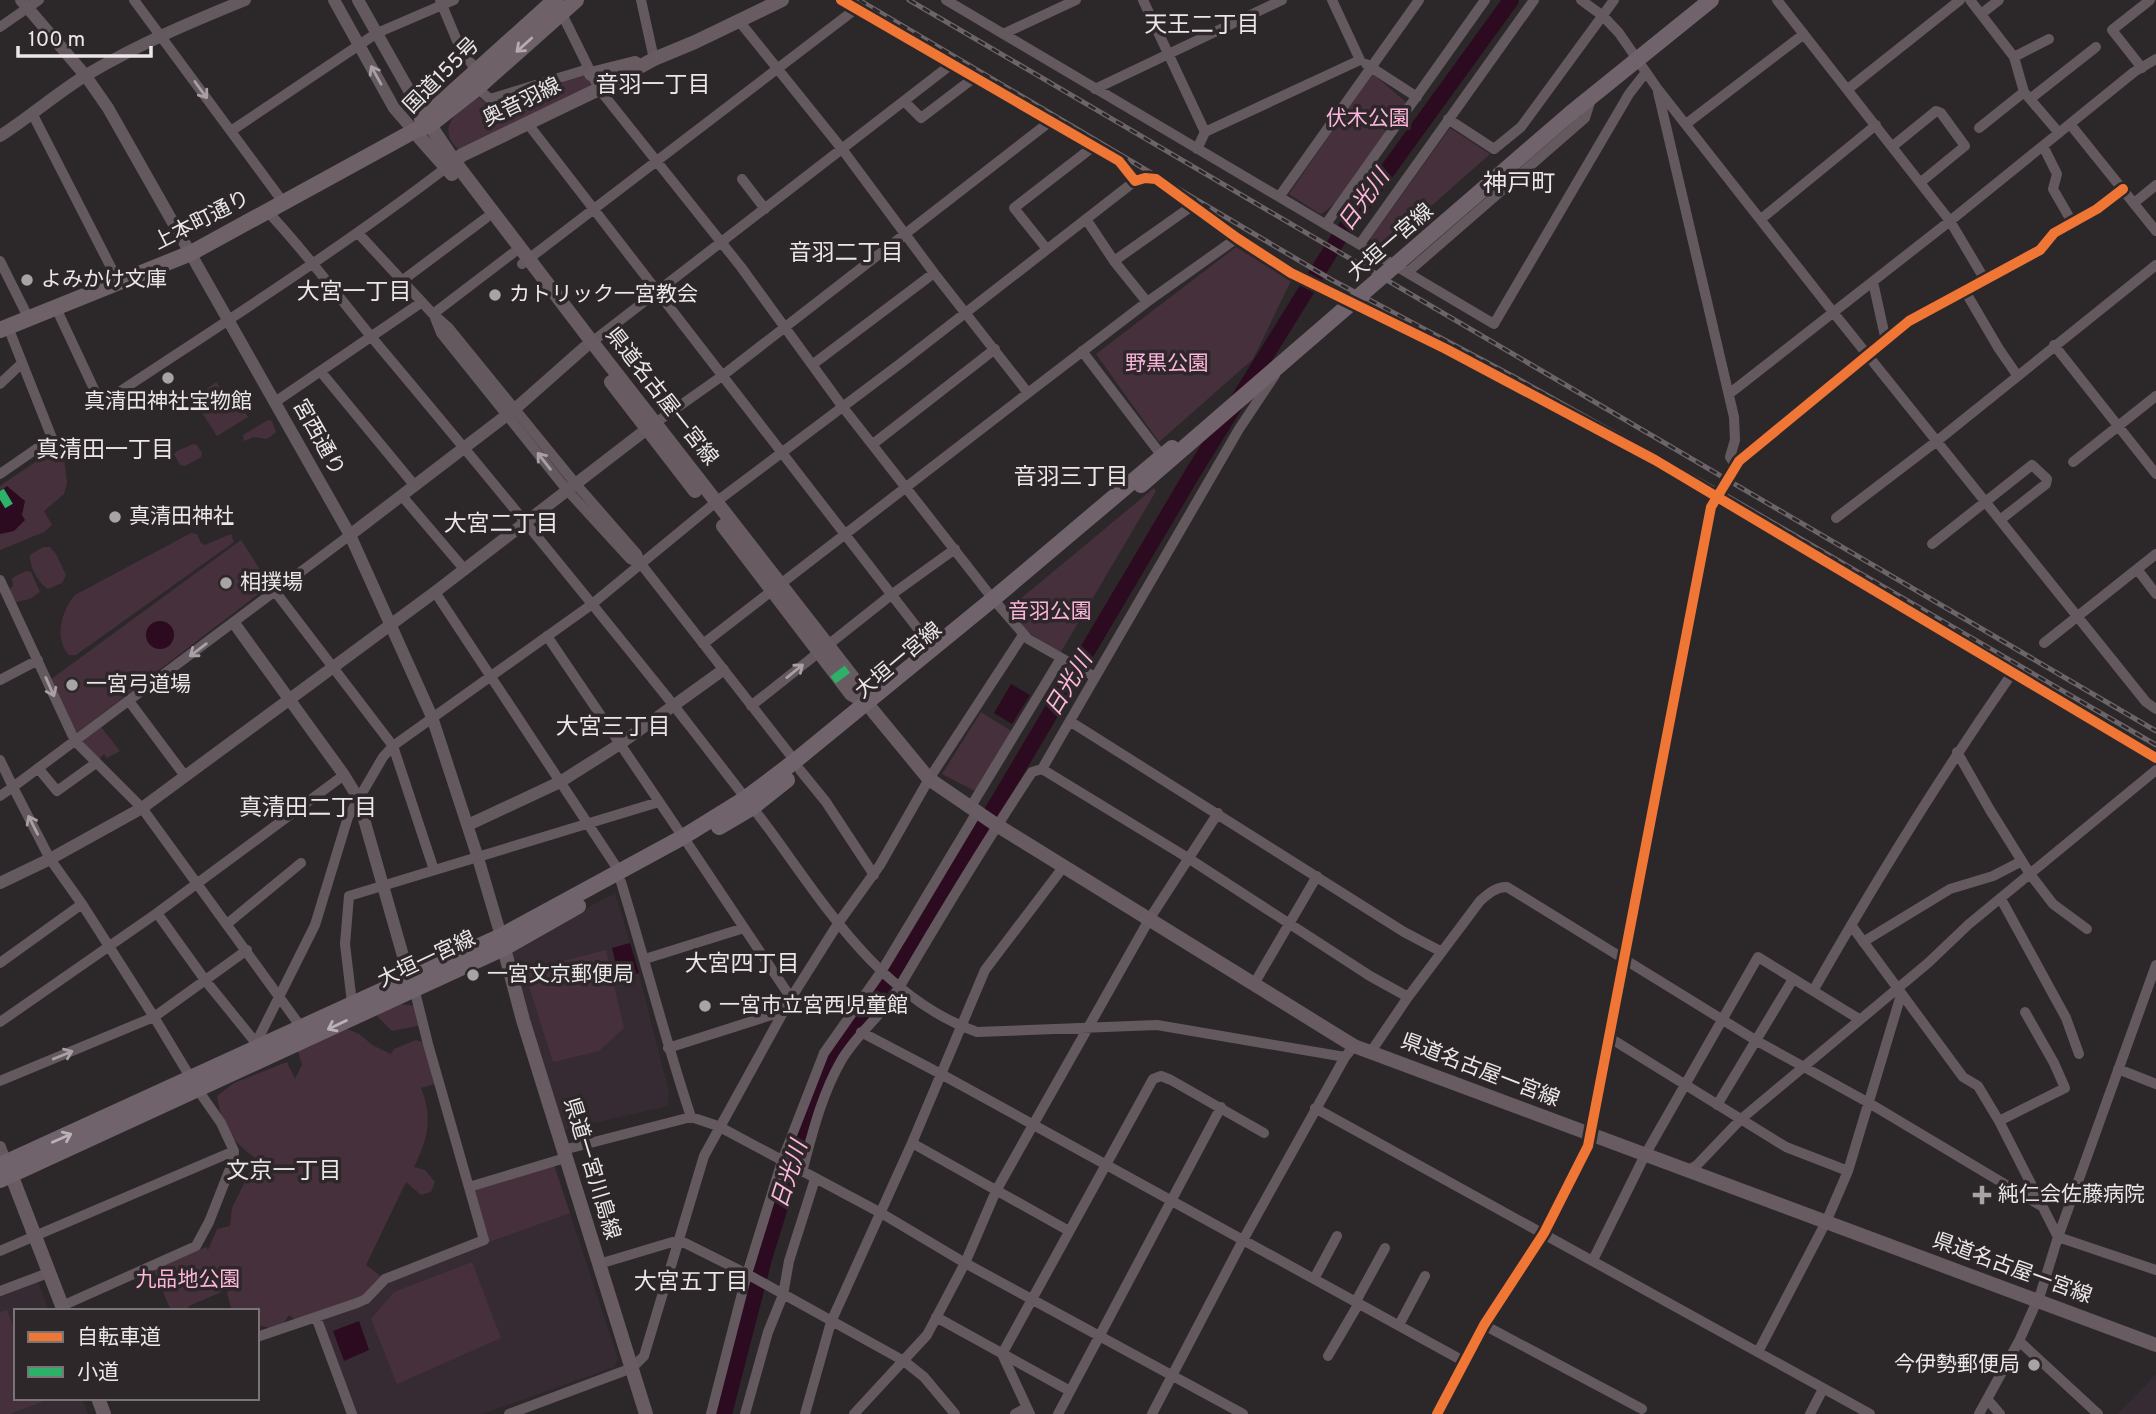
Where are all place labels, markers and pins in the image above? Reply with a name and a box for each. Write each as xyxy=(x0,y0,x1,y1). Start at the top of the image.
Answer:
place label: よみかけ文庫 xyxy=(41,267,167,294)
marker: よみかけ文庫 xyxy=(19,272,35,288)
place label: カトリック一宮教会 xyxy=(509,282,698,309)
marker: カトリック一宮教会 xyxy=(487,287,503,303)
marker: 真清田神社宝物館 xyxy=(160,370,176,386)
place label: 真清田神社宝物館 xyxy=(84,389,252,416)
place label: 真清田神社 xyxy=(129,504,234,531)
marker: 真清田神社 xyxy=(107,509,123,525)
place label: 相撲場 xyxy=(240,570,303,597)
marker: 相撲場 xyxy=(218,575,234,591)
place label: 一宮弓道場 xyxy=(86,672,191,699)
marker: 一宮弓道場 xyxy=(64,677,80,693)
place label: 一宮文京郵便局 xyxy=(487,962,634,989)
marker: 一宮文京郵便局 xyxy=(465,967,481,983)
place label: 一宮市立宮西児童館 xyxy=(719,993,908,1020)
marker: 一宮市立宮西児童館 xyxy=(697,998,713,1014)
place label: 純仁会佐藤病院 xyxy=(1998,1182,2145,1209)
marker: 純仁会佐藤病院 xyxy=(1972,1185,1992,1205)
place label: 今伊勢郵便局 xyxy=(1894,1352,2020,1379)
marker: 今伊勢郵便局 xyxy=(2026,1357,2042,1373)

